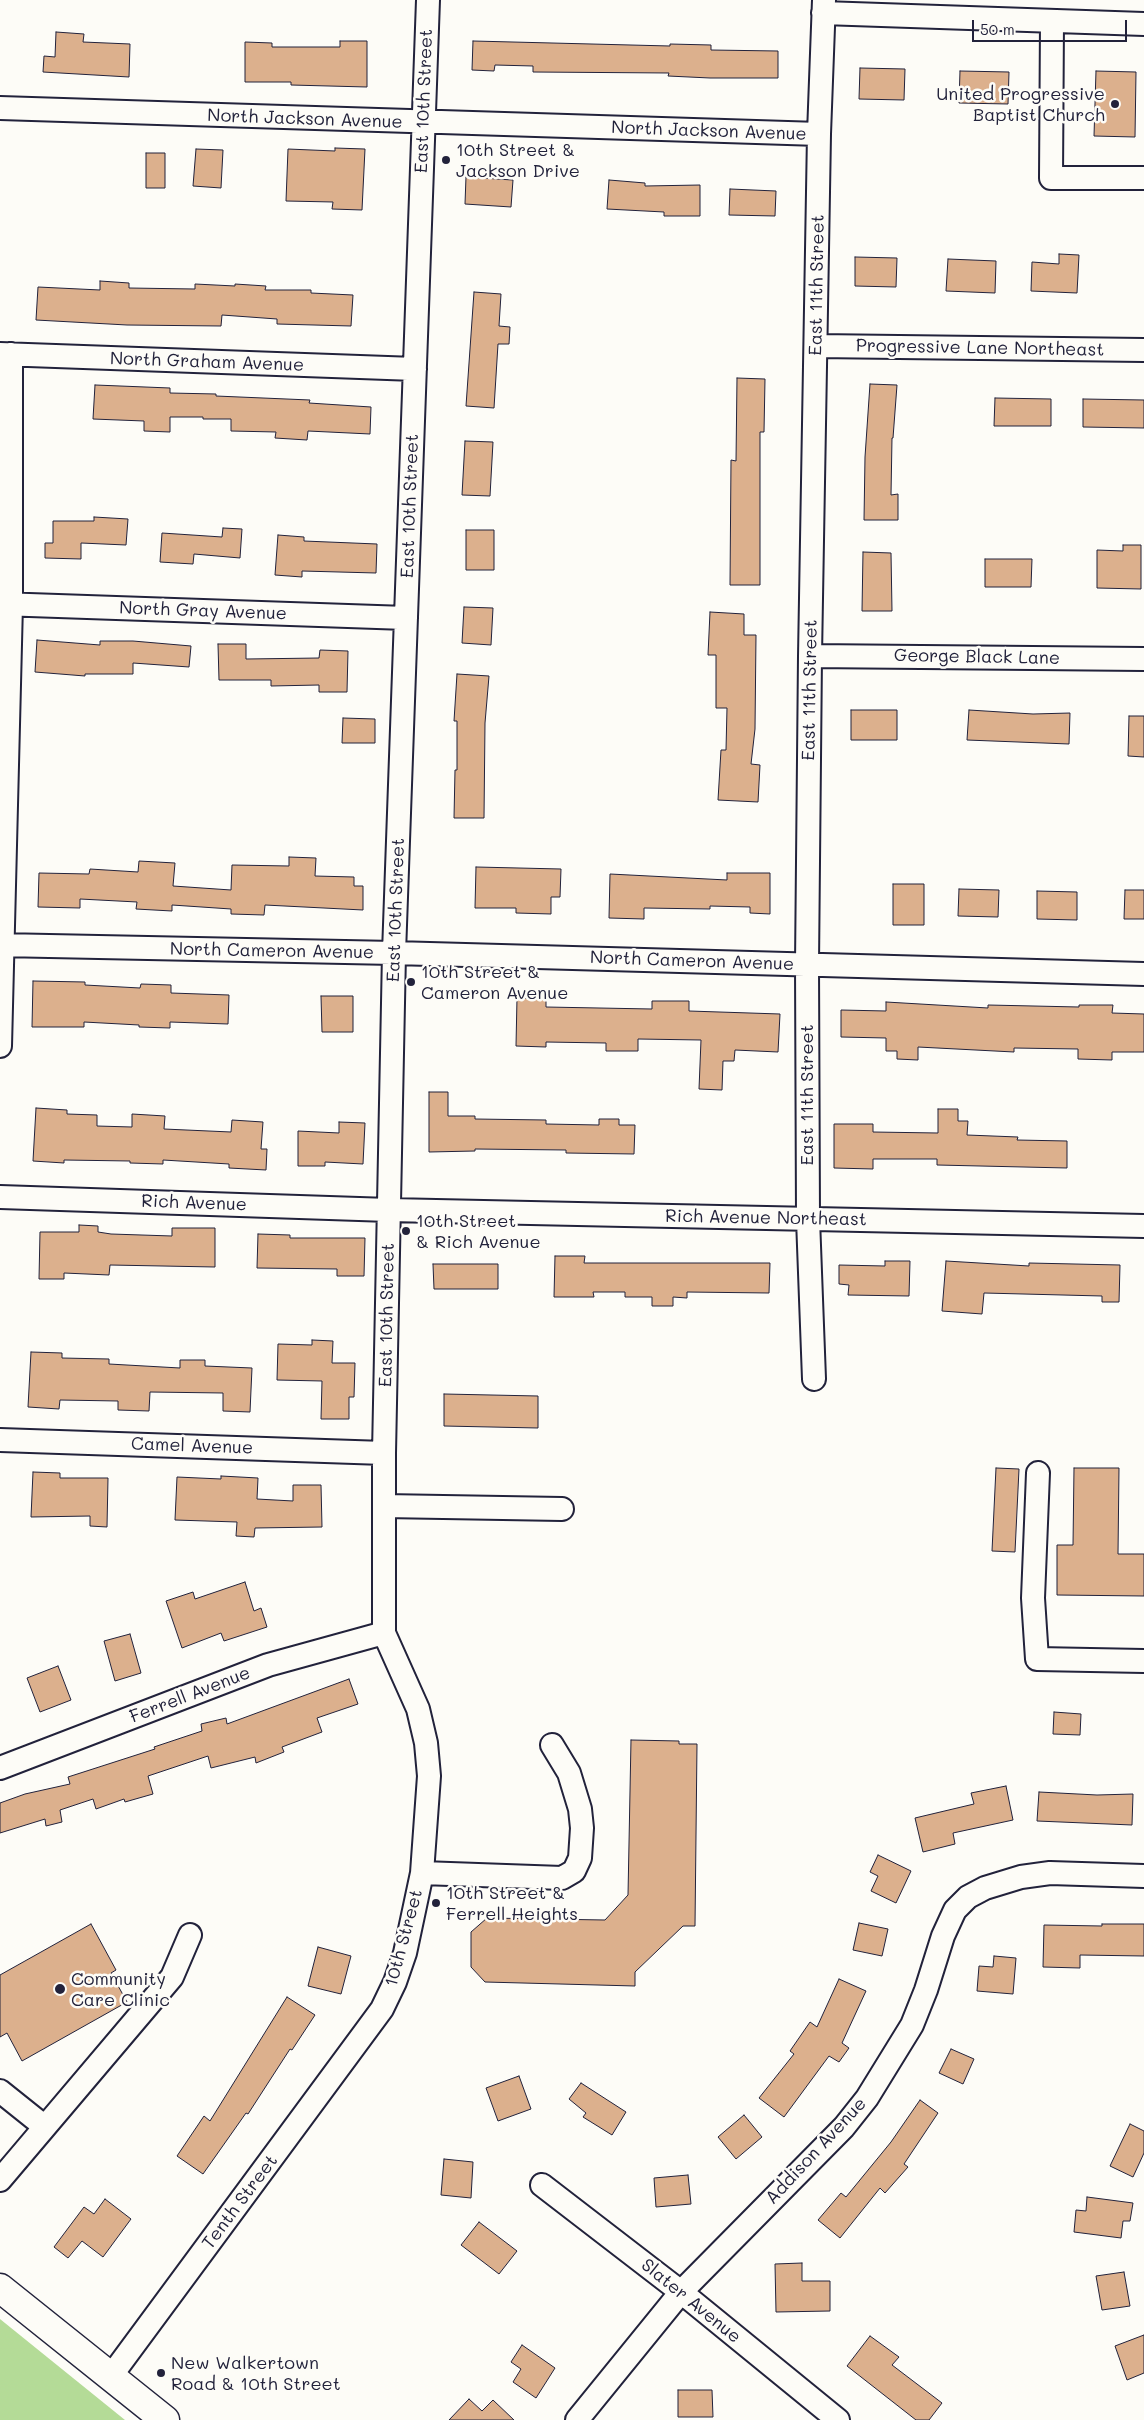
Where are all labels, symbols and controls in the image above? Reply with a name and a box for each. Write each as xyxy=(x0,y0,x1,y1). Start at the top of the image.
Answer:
scale bar xyxy=(974,10,1129,42)
text: 50 m xyxy=(980,19,1015,39)
street label: East 10th Street xyxy=(411,29,437,173)
place label: United Progressive Baptist Church xyxy=(936,83,1105,126)
marker: United Progressive Baptist Church xyxy=(1109,98,1121,110)
street label: North Jackson Avenue xyxy=(207,105,403,133)
street label: North Jackson Avenue xyxy=(611,117,807,145)
place label: 10th Street & Jackson Drive xyxy=(456,139,580,182)
marker: 10th Street & Jackson Drive xyxy=(440,154,452,166)
street label: East 11th Street xyxy=(805,214,829,356)
street label: Progressive Lane Northeast xyxy=(856,335,1104,361)
street label: North Graham Avenue xyxy=(110,348,304,376)
street label: East 10th Street xyxy=(397,434,423,578)
street label: North Gray Avenue xyxy=(119,597,287,625)
street label: East 11th Street xyxy=(798,619,822,761)
street label: George Black Lane xyxy=(894,645,1060,669)
street label: East 10th Street xyxy=(383,838,409,982)
street label: North Cameron Avenue xyxy=(170,938,374,964)
street label: North Cameron Avenue xyxy=(590,947,794,975)
place label: 10th Street & Cameron Avenue xyxy=(421,961,568,1004)
marker: 10th Street & Cameron Avenue xyxy=(405,976,417,988)
street label: East 11th Street xyxy=(796,1024,818,1166)
street label: Rich Avenue xyxy=(141,1190,247,1216)
street label: Rich Avenue Northeast xyxy=(665,1205,867,1231)
place label: 10th Street & Rich Avenue xyxy=(416,1210,541,1252)
marker: 10th Street & Rich Avenue xyxy=(400,1225,412,1237)
street label: East 10th Street xyxy=(375,1243,399,1387)
street label: Camel Avenue xyxy=(131,1433,253,1459)
street label: Ferrell Avenue xyxy=(127,1662,253,1728)
place label: 10th Street & Ferrell Heights xyxy=(446,1882,578,1925)
street label: 10th Street xyxy=(381,1887,427,1989)
marker: 10th Street & Ferrell Heights xyxy=(430,1897,442,1909)
place label: Community Care Clinic xyxy=(71,1968,170,2010)
marker: Community Care Clinic xyxy=(53,1982,67,1996)
street label: Addison Avenue xyxy=(761,2093,871,2209)
street label: Tenth Street xyxy=(198,2151,282,2253)
street label: Slater Avenue xyxy=(637,2254,745,2348)
place label: New Walkertown Road & 10th Street xyxy=(171,2352,341,2394)
marker: New Walkertown Road & 10th Street xyxy=(155,2367,167,2379)

